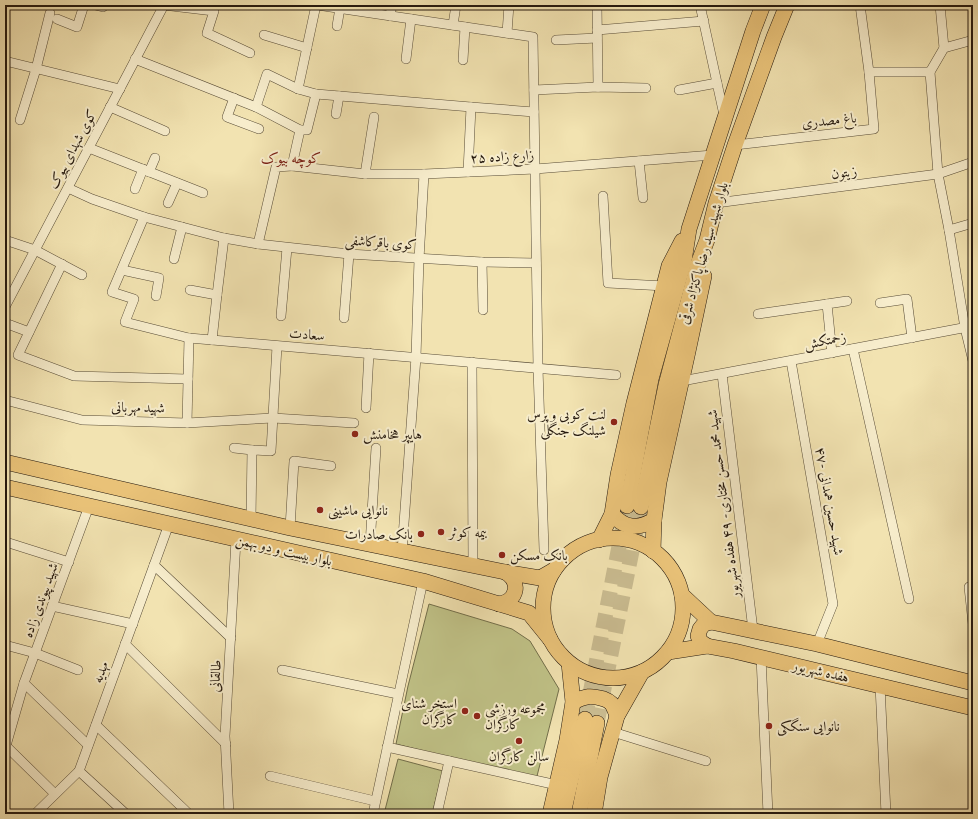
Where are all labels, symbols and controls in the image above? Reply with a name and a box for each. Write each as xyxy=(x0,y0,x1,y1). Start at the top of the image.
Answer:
street label: کوی شهدای بیوک xyxy=(44,106,101,192)
street label: باغ مصدری xyxy=(801,109,858,135)
street label: زارع زاده ۲۵ xyxy=(469,146,535,170)
district label: کوچه بیوک xyxy=(261,149,321,169)
street label: زیتون xyxy=(830,162,858,183)
street label: بلوار شهید سید رضا پاکنژاد شرقی xyxy=(675,180,734,327)
street label: کوی باقرکاشفی xyxy=(344,232,417,255)
street label: سعادت xyxy=(289,324,325,345)
street label: زحمتکش xyxy=(803,328,848,354)
street label: شهید مهربانی xyxy=(111,399,165,417)
place label: لنت کوبی و پرس شیلنگ‌ جنگلی xyxy=(527,406,606,440)
street label: شهید محمد حسن مختاری- ۴۹ هفده شهریور xyxy=(703,408,745,601)
marker: لنت کوبی و پرس شیلنگ‌ جنگلی xyxy=(609,417,619,427)
place label: هایپر هخامنش xyxy=(363,426,422,444)
marker: هایپر هخامنش xyxy=(350,429,360,439)
street label: شهید حسین همدانی -۴۷ xyxy=(811,446,847,557)
place label: نانوایی ماشینی xyxy=(328,502,388,520)
marker: نانوایی ماشینی xyxy=(315,505,325,515)
place label: بیمه کوثر xyxy=(447,524,488,541)
place label: بانک صادرات xyxy=(345,526,413,543)
marker: بیمه کوثر xyxy=(436,527,446,537)
marker: بانک صادرات xyxy=(416,529,426,539)
street label: بلوار بیست و دو بهمن xyxy=(234,531,334,571)
place label: بانک مسکن xyxy=(510,547,568,565)
marker: بانک مسکن xyxy=(497,550,507,560)
street label: شهید پیوندی زاده xyxy=(19,560,64,641)
street label: هفده شهریور xyxy=(789,656,851,687)
street label: مهدیه xyxy=(89,659,113,686)
street label: طالقانی xyxy=(206,659,225,693)
place label: استخر شنای کارگران xyxy=(401,695,457,728)
place label: مجموعه ورزشی کارگران xyxy=(485,700,546,733)
marker: استخر شنای کارگران xyxy=(460,706,470,716)
marker: مجموعه ورزشی کارگران xyxy=(472,711,482,721)
place label: نانوایی سنگکی xyxy=(777,717,840,736)
marker: نانوایی سنگکی xyxy=(764,721,774,731)
marker: سالن کارگران xyxy=(514,736,524,746)
place label: سالن کارگران xyxy=(489,747,549,766)

